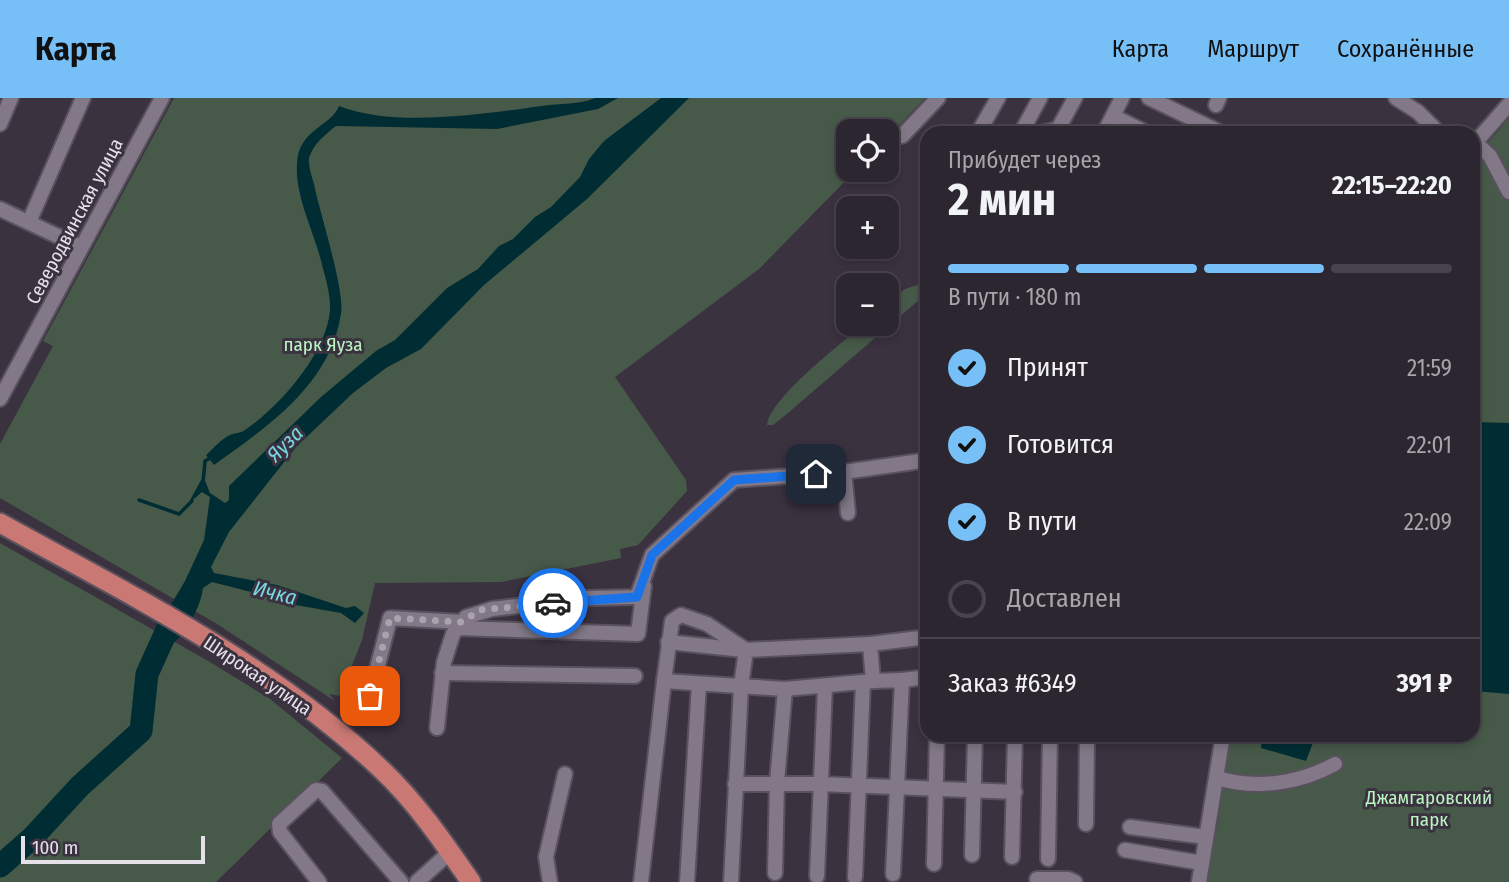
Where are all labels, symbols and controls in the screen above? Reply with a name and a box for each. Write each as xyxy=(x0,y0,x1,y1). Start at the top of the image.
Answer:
text: Карта xyxy=(35,29,117,69)
text: Карта xyxy=(1112,35,1169,63)
text: Маршрут xyxy=(1207,35,1299,63)
text: Сохранённые xyxy=(1337,35,1474,63)
map controls xyxy=(836,119,899,336)
button: locate xyxy=(836,119,899,182)
street label: Северодвинская улица xyxy=(21,134,128,308)
text: Прибудет через xyxy=(948,146,1101,174)
text: 22:15–22:20 xyxy=(1332,170,1452,201)
text: 2 мин xyxy=(948,172,1056,227)
button: + xyxy=(836,196,899,259)
button: − xyxy=(836,273,899,336)
text: В пути · 180 m xyxy=(948,283,1081,311)
park label: парк Яуза xyxy=(283,333,363,356)
icon: check xyxy=(948,349,986,387)
text: Принят xyxy=(1007,352,1088,383)
text: 21:59 xyxy=(1407,354,1452,382)
water label: Яуза xyxy=(261,420,309,468)
icon: check xyxy=(948,426,986,464)
text: Готовится xyxy=(1007,429,1114,460)
text: 22:01 xyxy=(1406,431,1452,459)
pin xyxy=(786,444,846,504)
icon: home xyxy=(797,455,835,493)
icon: check xyxy=(948,503,986,541)
text: В пути xyxy=(1007,506,1077,537)
text: 22:09 xyxy=(1404,508,1452,536)
courier xyxy=(518,568,588,638)
water label: Ичка xyxy=(250,575,300,611)
text: Доставлен xyxy=(1007,583,1122,614)
icon: car xyxy=(534,584,572,622)
street label: Широкая улица xyxy=(199,631,316,720)
pin xyxy=(340,666,400,726)
text: Заказ #6349 xyxy=(948,668,1077,699)
text: 391 ₽ xyxy=(1396,668,1452,699)
icon: bag xyxy=(351,677,389,715)
park label: Джамгаровский парк xyxy=(1365,786,1492,831)
scale bar xyxy=(21,833,205,865)
text: 100 m xyxy=(32,836,78,859)

